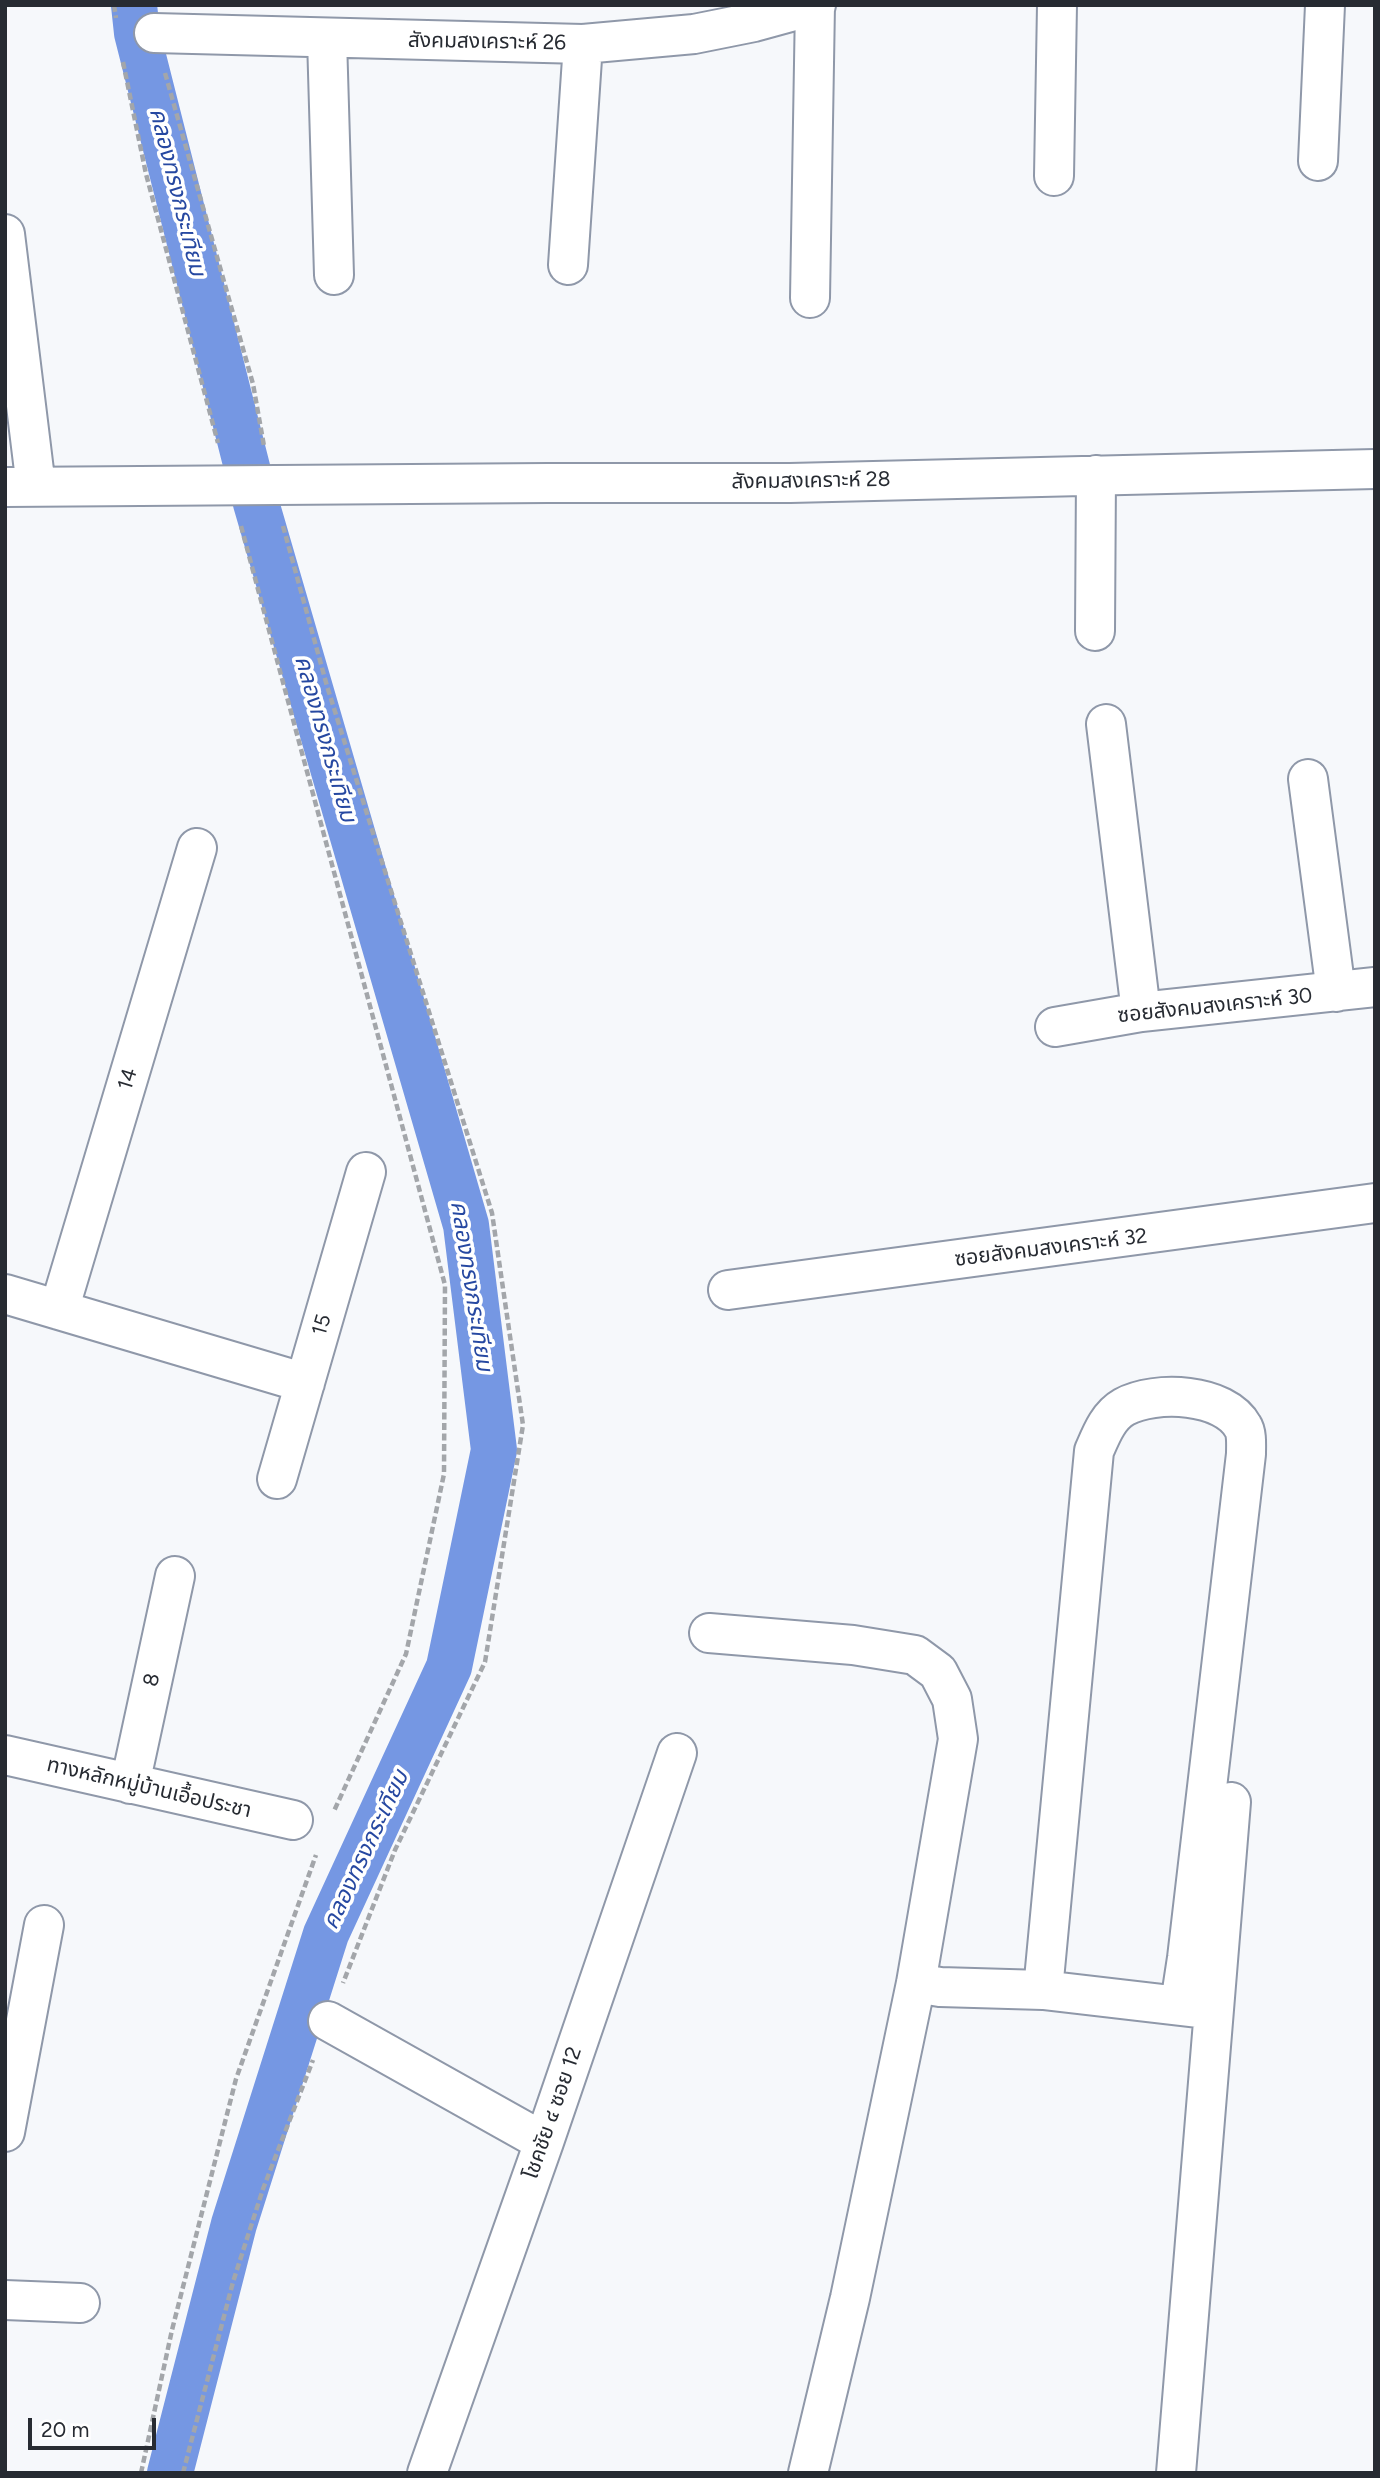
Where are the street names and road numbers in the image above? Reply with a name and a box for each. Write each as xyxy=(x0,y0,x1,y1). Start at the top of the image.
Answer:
street label: สังคมสงเคราะห์ 26 xyxy=(408,28,566,56)
street label: สังคมสงเคราะห์ 28 xyxy=(731,467,891,495)
street label: ซอยสังคมสงเคราะห์ 30 xyxy=(1116,983,1314,1029)
street label: 14 xyxy=(113,1065,143,1093)
street label: ซอยสังคมสงเคราะห์ 32 xyxy=(953,1224,1149,1272)
street label: 15 xyxy=(307,1312,337,1338)
street label: 8 xyxy=(138,1671,166,1689)
street label: ทางหลักหมู่บ้านเอื้อประชา xyxy=(44,1752,254,1824)
street label: โชคชัย ๔ ซอย 12 xyxy=(519,2044,587,2182)

